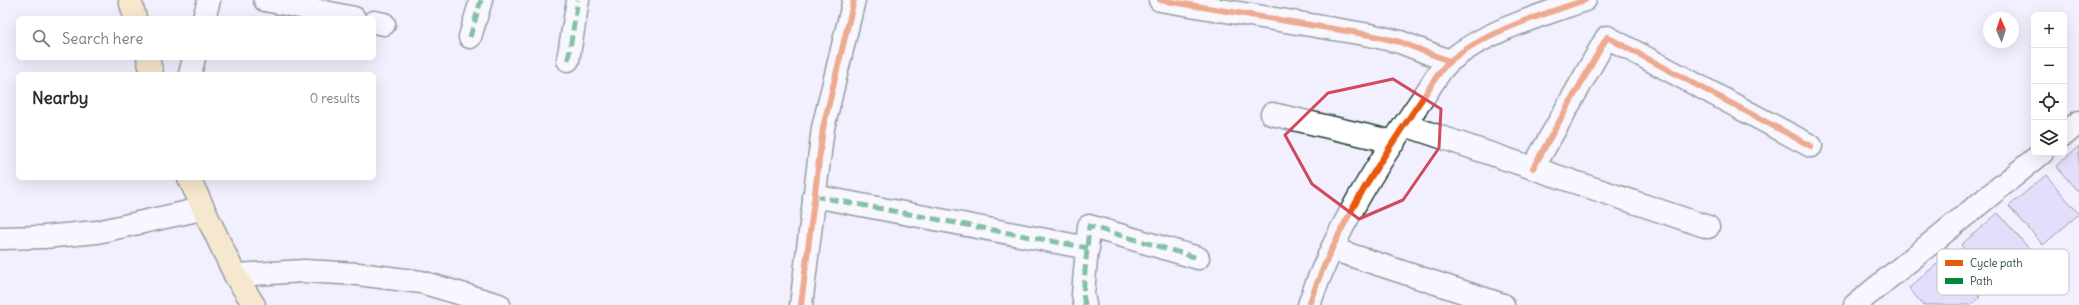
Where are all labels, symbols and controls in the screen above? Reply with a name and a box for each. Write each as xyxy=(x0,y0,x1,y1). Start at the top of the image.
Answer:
north arrow xyxy=(1983,12,2019,48)
map controls xyxy=(2031,12,2067,156)
button: + xyxy=(2031,12,2067,48)
search box xyxy=(16,16,376,60)
icon: search xyxy=(30,27,52,49)
text: Search here xyxy=(62,29,143,48)
button: − xyxy=(2031,48,2067,84)
button: locate xyxy=(2031,84,2067,120)
text: Nearby xyxy=(32,87,88,109)
text: 0 results xyxy=(310,90,360,107)
button: layers xyxy=(2031,120,2067,156)
legend xyxy=(1937,249,2069,295)
text: Cycle path xyxy=(1970,256,2023,270)
text: Path xyxy=(1970,274,1993,288)

